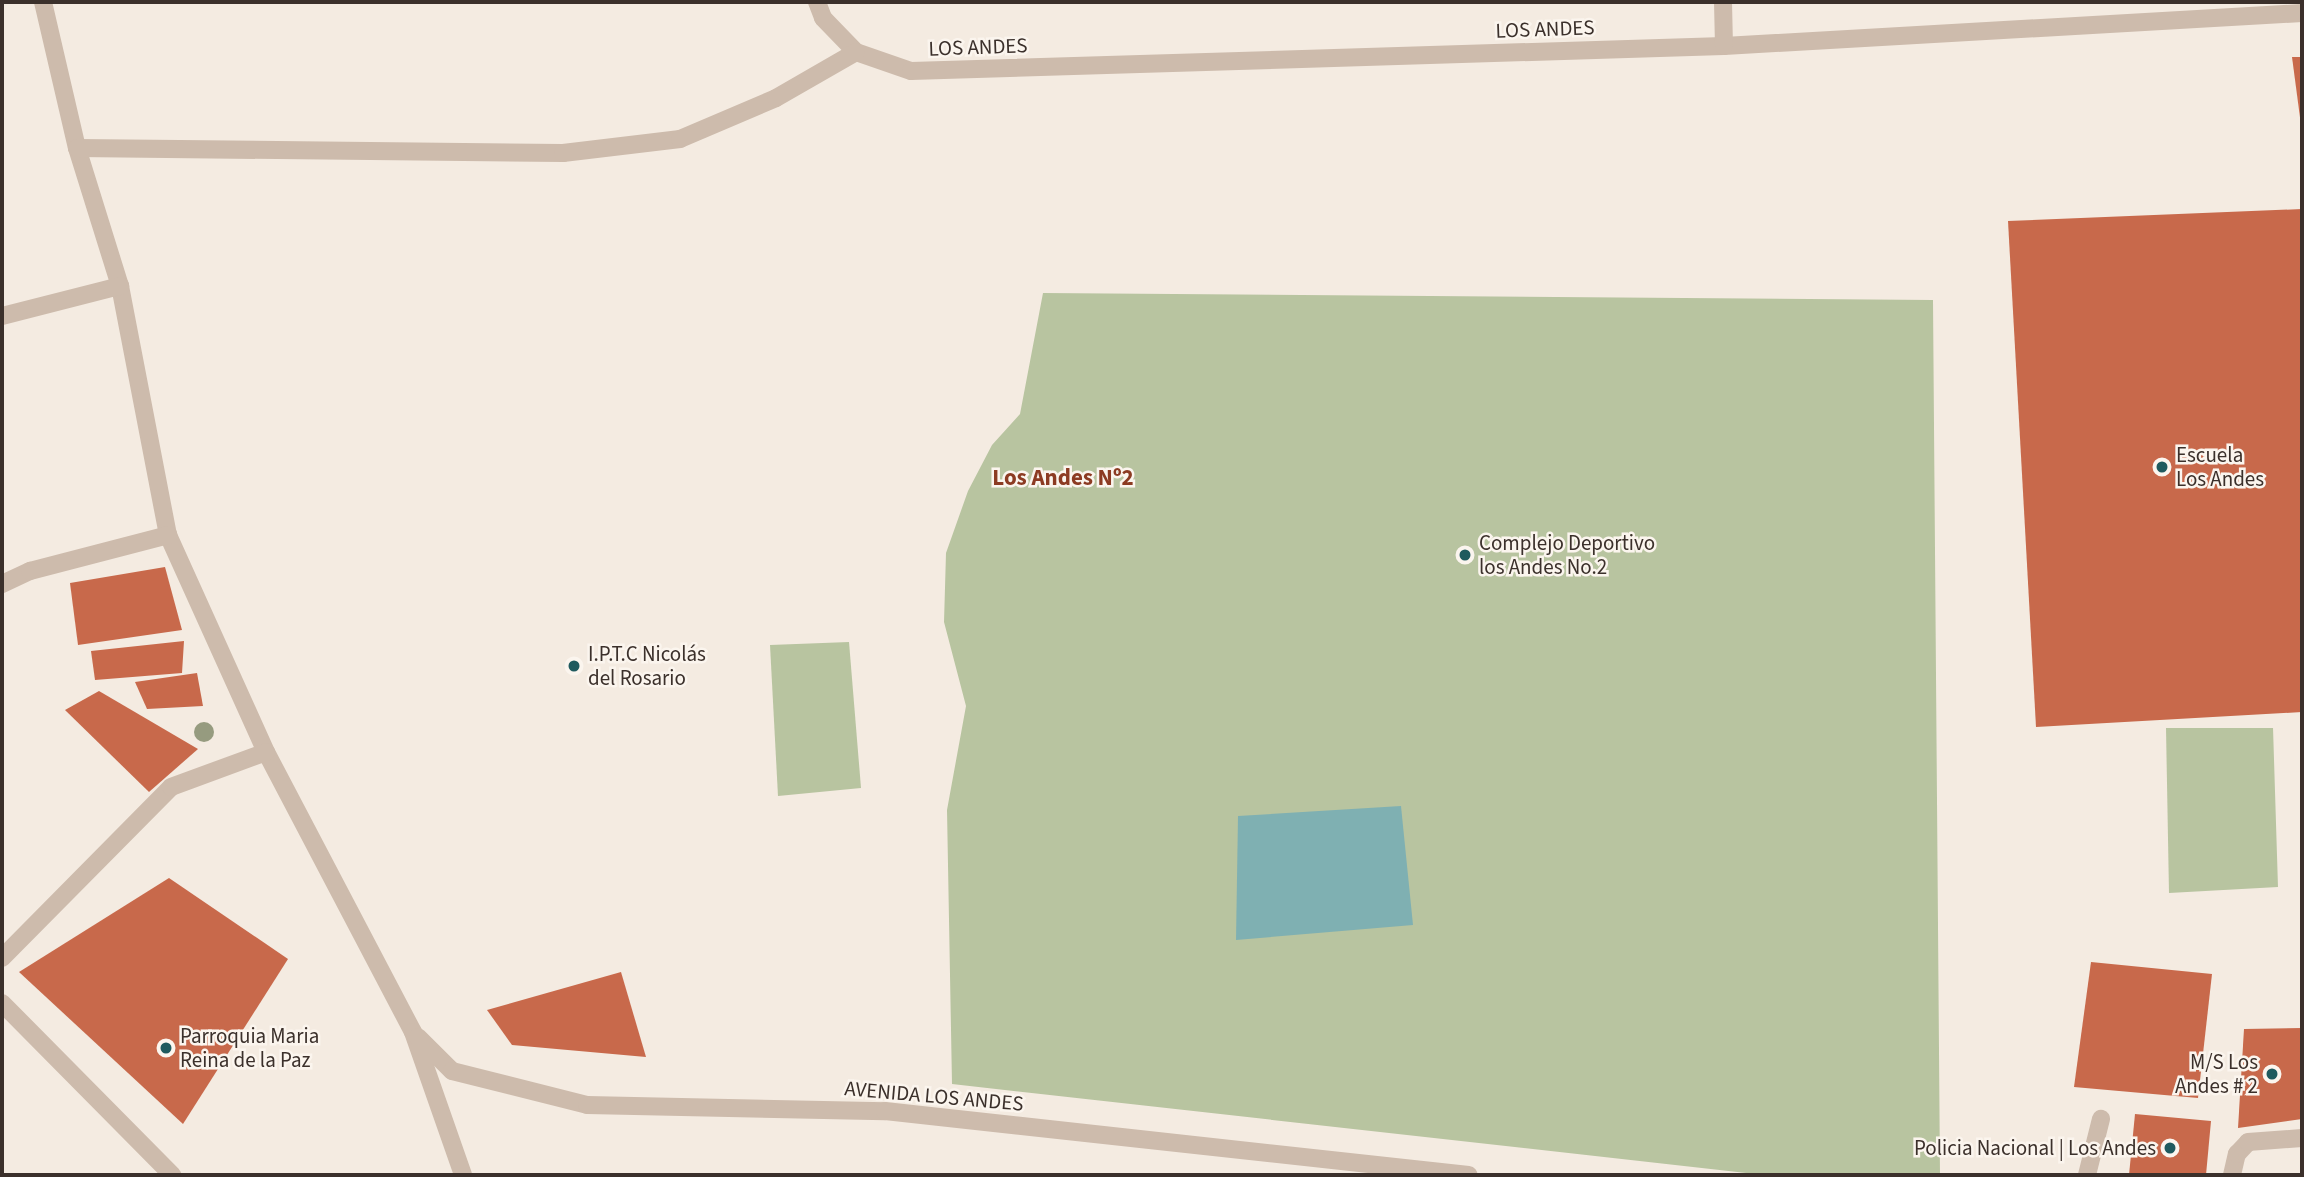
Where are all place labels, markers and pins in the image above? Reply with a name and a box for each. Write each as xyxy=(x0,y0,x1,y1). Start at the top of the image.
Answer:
place label: Escuela Los Andes xyxy=(2176,442,2264,492)
marker: Escuela Los Andes xyxy=(2154,459,2170,475)
place label: Complejo Deportivo los Andes No.2 xyxy=(1479,530,1655,580)
marker: Complejo Deportivo los Andes No.2 xyxy=(1457,547,1473,563)
place label: I.P.T.C Nicolás del Rosario xyxy=(588,641,706,691)
marker: I.P.T.C Nicolás del Rosario xyxy=(566,658,582,674)
place label: Parroquia Maria Reina de la Paz xyxy=(180,1023,319,1073)
marker: Parroquia Maria Reina de la Paz xyxy=(158,1040,174,1056)
place label: M/S Los Andes # 2 xyxy=(2175,1049,2258,1099)
marker: M/S Los Andes # 2 xyxy=(2264,1066,2280,1082)
place label: Policia Nacional | Los Andes xyxy=(1914,1135,2156,1161)
marker: Policia Nacional | Los Andes xyxy=(2162,1140,2178,1156)

